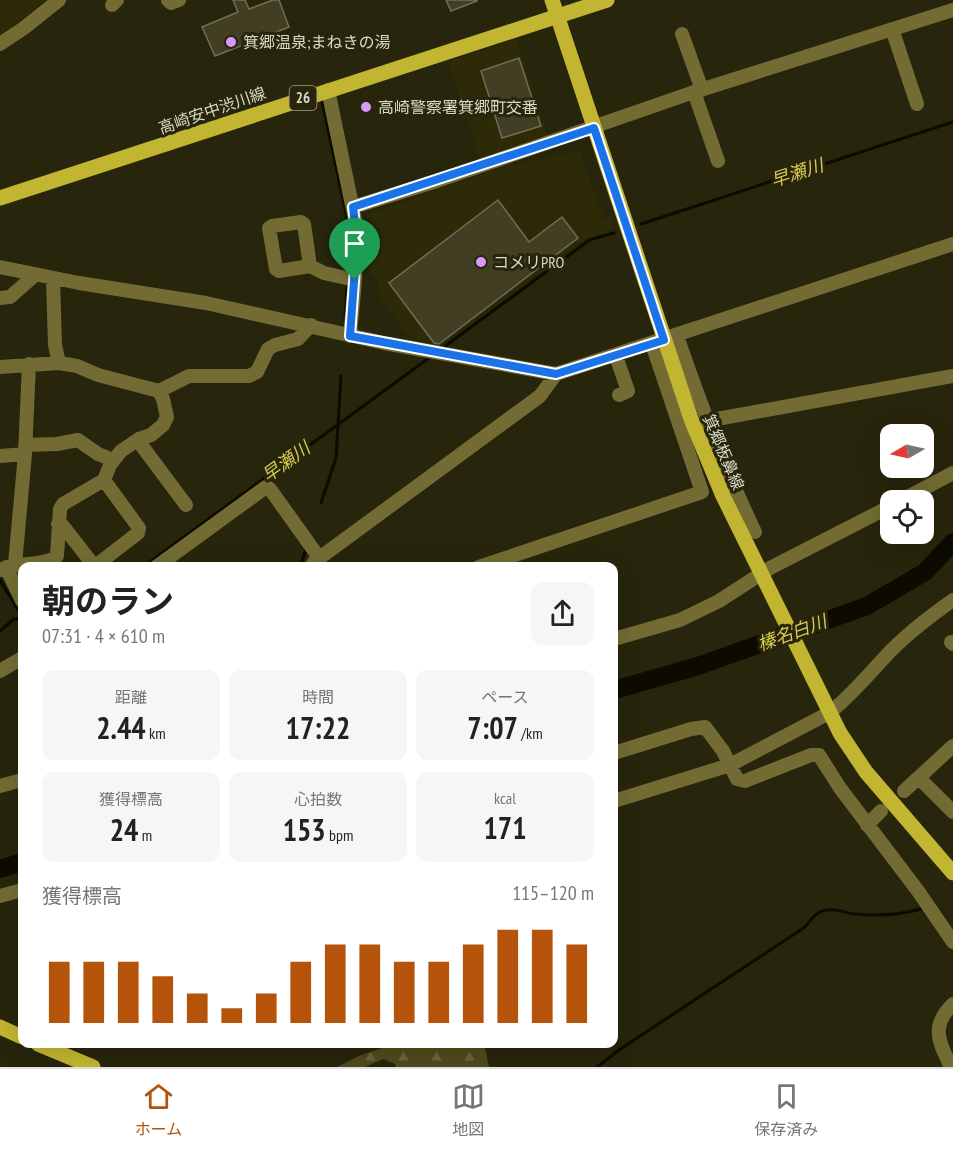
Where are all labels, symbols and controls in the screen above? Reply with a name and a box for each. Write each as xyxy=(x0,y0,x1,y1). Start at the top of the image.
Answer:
place label: 箕郷温泉;まねきの湯 xyxy=(243,32,390,52)
marker: 箕郷温泉;まねきの湯 xyxy=(224,35,238,49)
street label: 高崎安中渋川線 xyxy=(156,82,268,138)
road number: 26 xyxy=(290,86,316,110)
place label: 高崎警察署箕郷町交番 xyxy=(378,97,538,117)
marker: 高崎警察署箕郷町交番 xyxy=(359,100,373,114)
water label: 早瀬川 xyxy=(768,153,828,192)
pin xyxy=(329,218,380,280)
icon: arrive xyxy=(338,227,371,260)
place label: コメリPRO xyxy=(493,252,564,272)
marker: コメリPRO xyxy=(474,255,488,269)
street label: 箕郷板鼻線 xyxy=(699,411,749,493)
north arrow xyxy=(880,424,934,478)
map controls xyxy=(880,424,934,544)
water label: 早瀬川 xyxy=(257,435,316,487)
button: locate xyxy=(880,490,934,544)
text: 朝のラン xyxy=(42,579,174,622)
button: share xyxy=(531,582,594,645)
water label: 榛名白川 xyxy=(754,609,831,656)
text: 07:31 · 4 × 610 m xyxy=(42,623,165,649)
text: 距離 xyxy=(115,687,147,707)
text: 時間 xyxy=(302,687,334,707)
text: ペース xyxy=(481,687,529,707)
text: 2.44 xyxy=(96,708,146,747)
text: 17:22 xyxy=(286,708,350,747)
text: 7:07 xyxy=(467,708,518,747)
text: km xyxy=(146,723,166,743)
text: /km xyxy=(518,723,543,743)
text: kcal xyxy=(494,788,516,808)
text: 獲得標高 xyxy=(99,789,163,809)
text: 心拍数 xyxy=(294,789,342,809)
text: 171 xyxy=(483,808,527,847)
text: 24 xyxy=(110,810,138,849)
text: 153 xyxy=(283,810,326,849)
text: m xyxy=(138,825,152,845)
text: bpm xyxy=(326,825,353,845)
text: 115–120 m xyxy=(512,880,594,906)
text: 獲得標高 xyxy=(42,883,122,909)
tab: ホーム xyxy=(135,1080,182,1140)
tab: 地図 xyxy=(452,1080,485,1140)
tab: 保存済み xyxy=(754,1080,818,1140)

